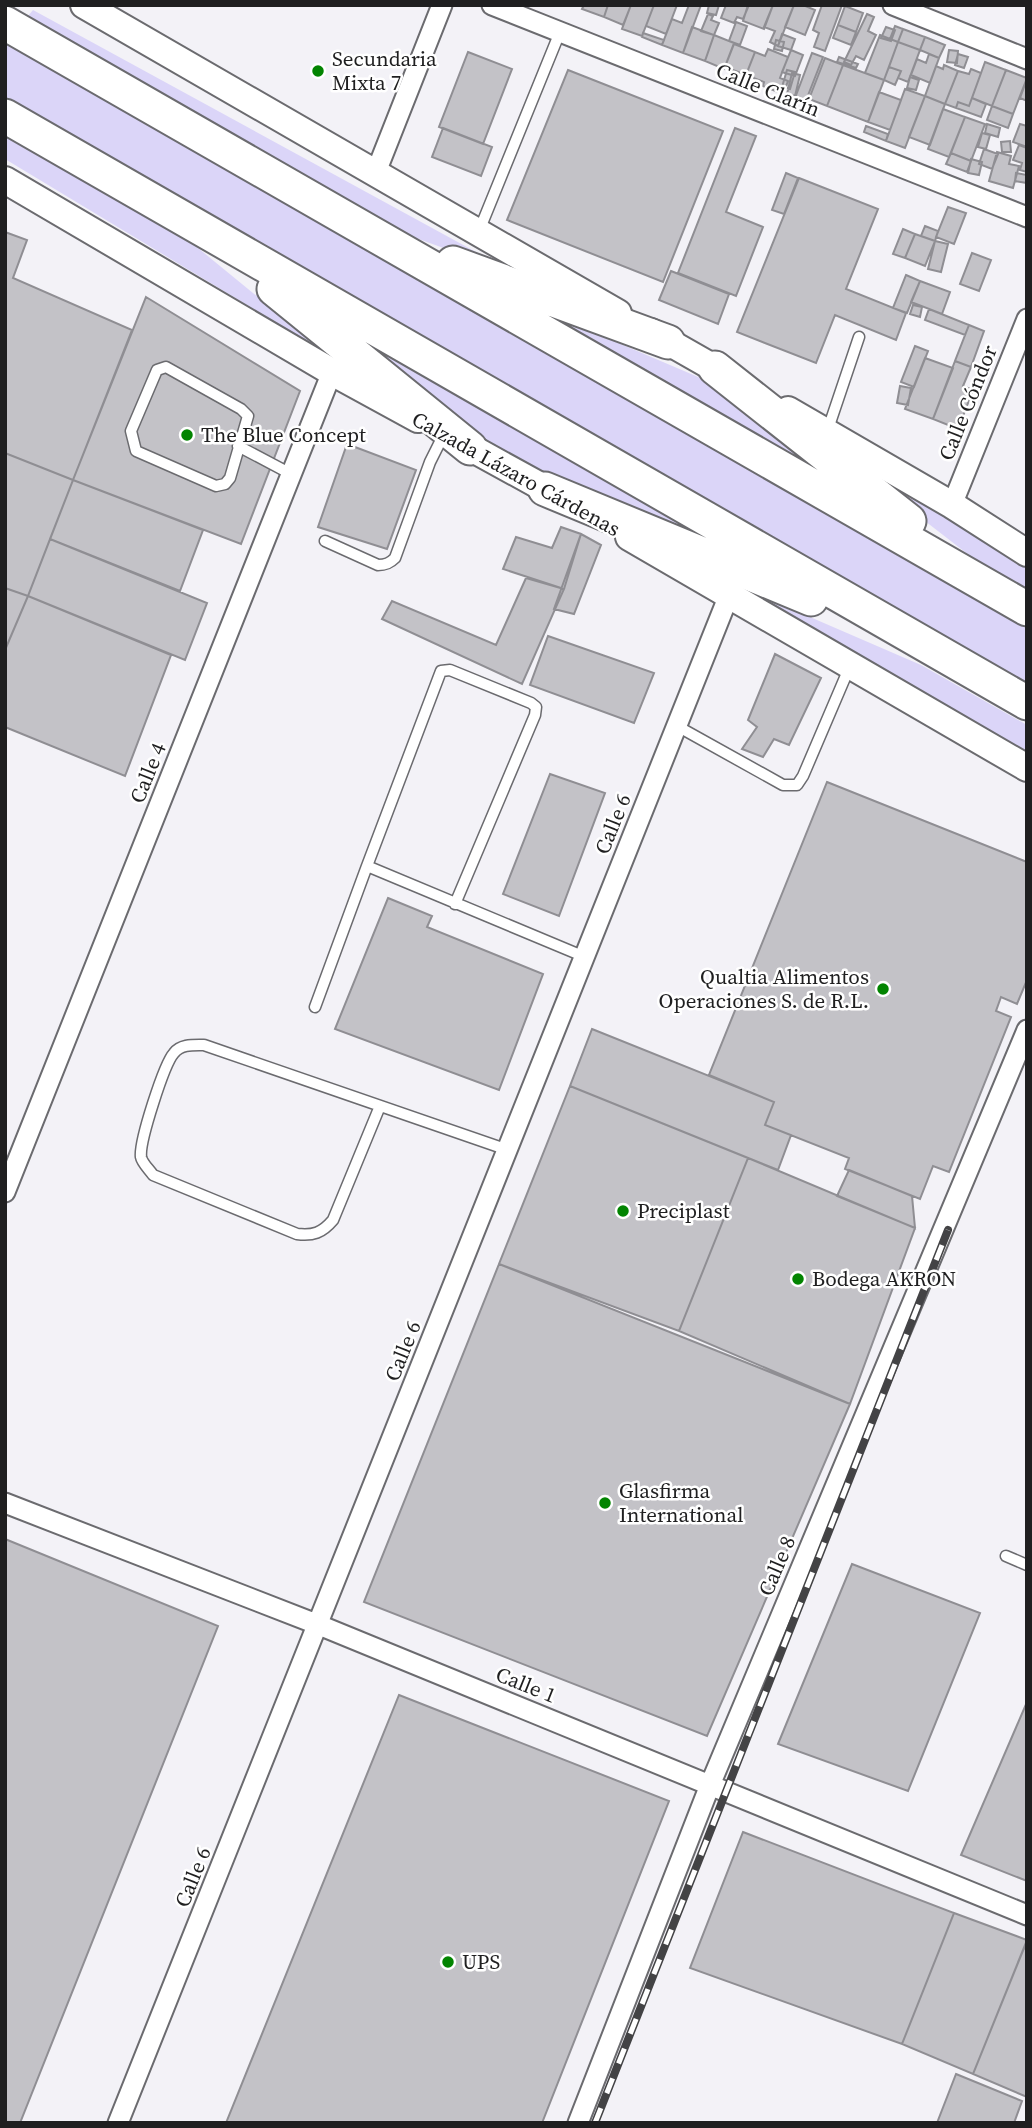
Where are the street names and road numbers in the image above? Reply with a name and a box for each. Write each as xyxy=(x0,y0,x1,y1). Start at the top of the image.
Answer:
street label: Calle Clarín xyxy=(712,56,825,124)
street label: Calle Cóndor xyxy=(931,341,1004,465)
street label: Calzada Lázaro Cárdenas xyxy=(407,404,626,543)
street label: Calle 4 xyxy=(122,738,173,807)
street label: Calle 6 xyxy=(587,789,638,858)
street label: Calle 6 xyxy=(377,1316,428,1385)
street label: Calle 8 xyxy=(751,1531,802,1600)
street label: Calle 1 xyxy=(492,1659,561,1710)
street label: Calle 6 xyxy=(167,1842,218,1911)

